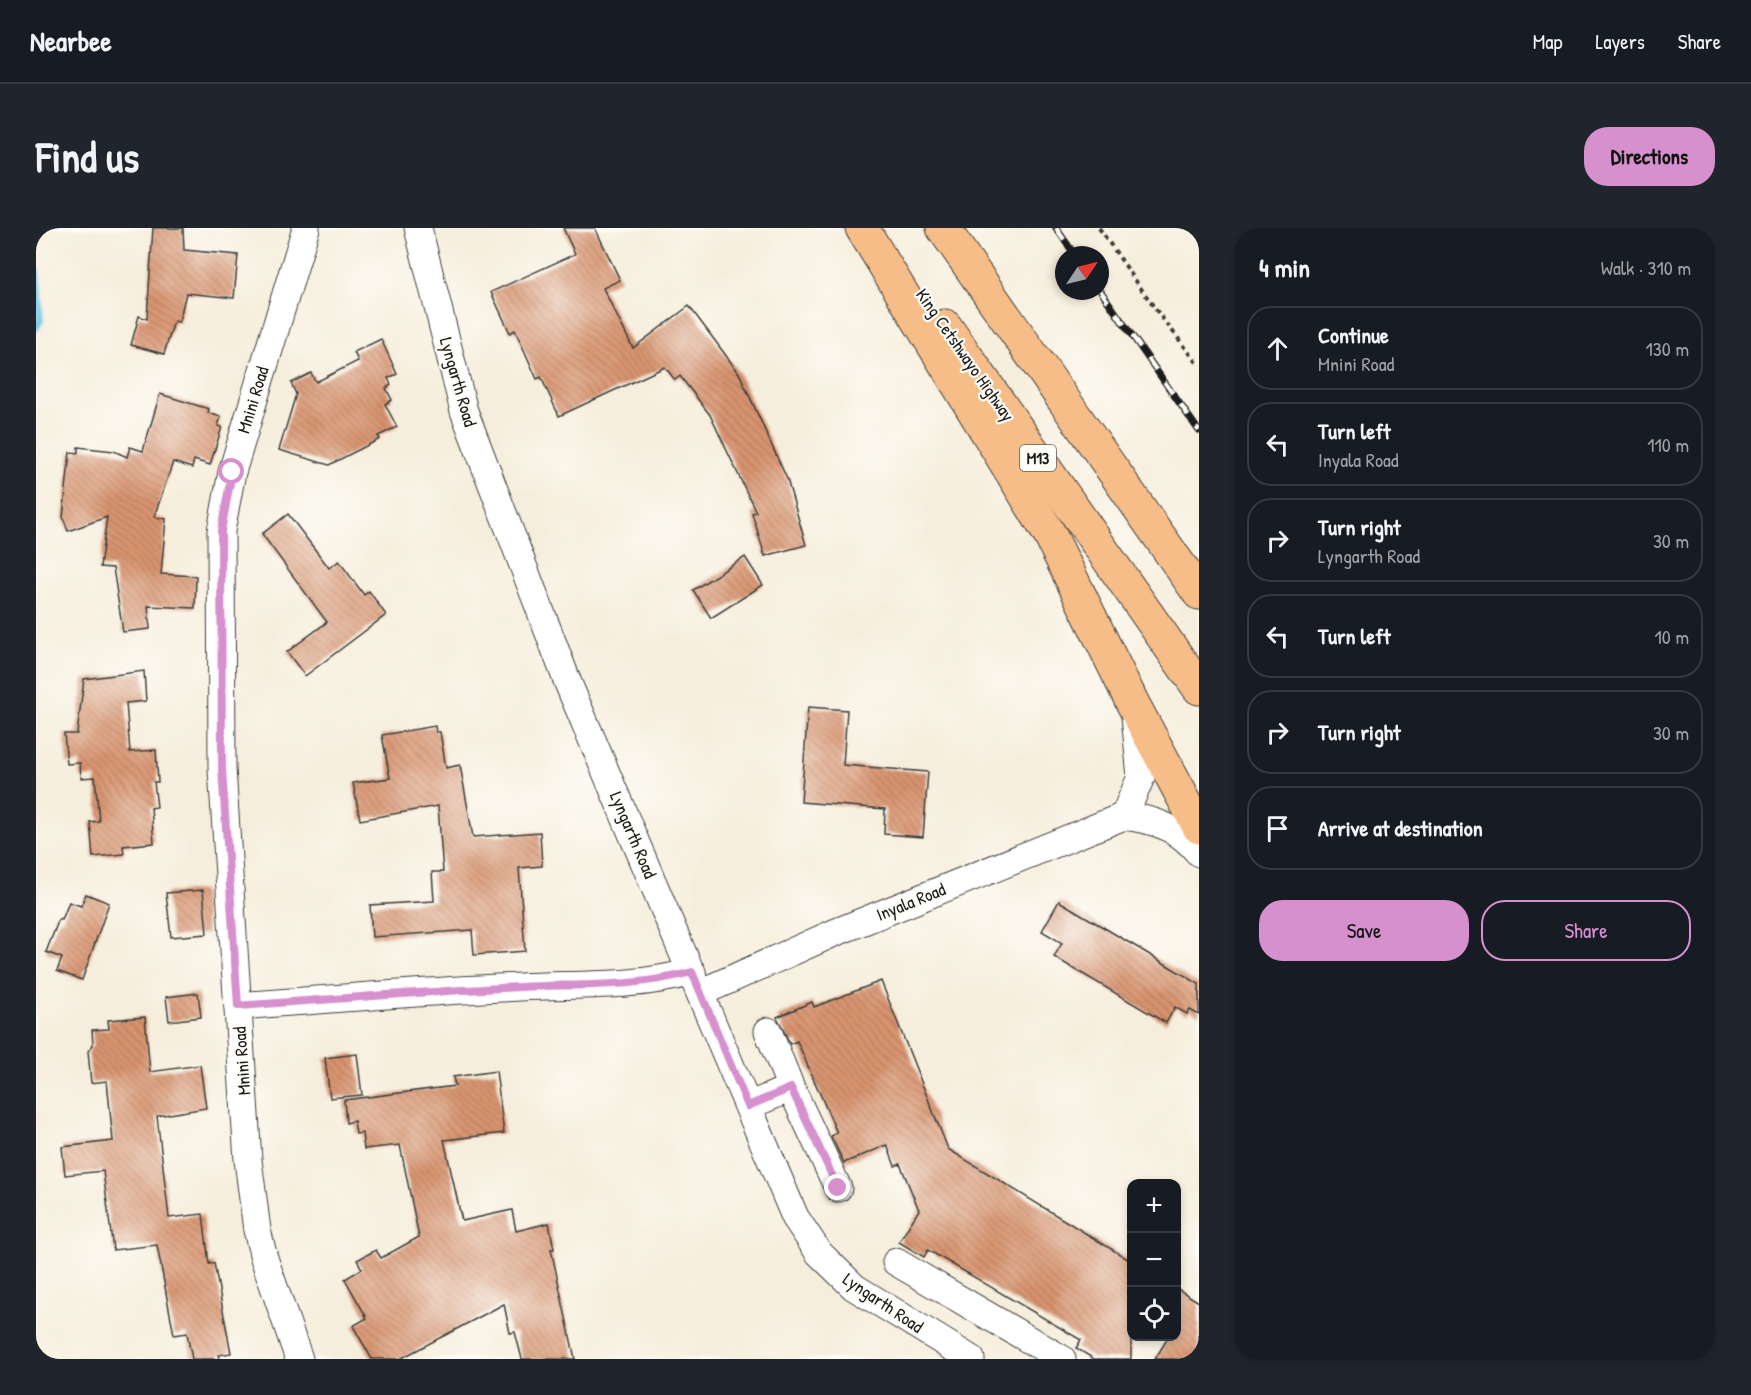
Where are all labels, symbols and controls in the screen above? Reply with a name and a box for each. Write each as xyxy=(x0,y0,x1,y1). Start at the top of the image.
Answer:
text: Nearbee xyxy=(30,22,112,60)
text: Map xyxy=(1533,27,1562,56)
text: Layers xyxy=(1595,27,1645,56)
text: Share xyxy=(1678,27,1721,56)
button: Directions xyxy=(1584,127,1715,186)
text: Find us xyxy=(36,128,139,185)
north arrow xyxy=(1055,246,1109,300)
text: 4 min xyxy=(1259,250,1310,285)
text: Walk · 310 m xyxy=(1601,254,1691,281)
street label: King Cetshwayo Highway xyxy=(910,283,1021,426)
text: Continue xyxy=(1318,320,1389,350)
icon: ahead xyxy=(1261,332,1294,365)
street label: Lyngarth Road xyxy=(434,334,483,429)
text: 130 m xyxy=(1646,335,1689,362)
text: Mnini Road xyxy=(1318,350,1394,377)
street label: Mnini Road xyxy=(231,363,275,436)
text: Turn left xyxy=(1318,416,1391,446)
icon: left xyxy=(1261,428,1294,461)
text: 110 m xyxy=(1647,431,1689,458)
road number: M13 xyxy=(1020,445,1056,471)
text: Inyala Road xyxy=(1318,446,1399,473)
route start xyxy=(218,458,244,484)
text: Turn right xyxy=(1318,512,1401,542)
icon: right xyxy=(1261,524,1294,557)
text: 30 m xyxy=(1653,527,1689,554)
text: Lyngarth Road xyxy=(1318,542,1420,569)
icon: left xyxy=(1261,620,1294,653)
text: Turn left xyxy=(1318,621,1391,651)
text: 10 m xyxy=(1655,623,1689,650)
icon: right xyxy=(1261,716,1294,749)
text: Turn right xyxy=(1318,717,1401,747)
text: 30 m xyxy=(1653,719,1689,746)
street label: Lyngarth Road xyxy=(604,788,663,882)
icon: arrive xyxy=(1261,812,1294,845)
text: Arrive at destination xyxy=(1318,813,1483,843)
street label: Inyala Road xyxy=(873,876,949,927)
button: Save xyxy=(1259,900,1469,961)
button: Share xyxy=(1481,900,1691,961)
street label: Mnini Road xyxy=(227,1026,256,1096)
route end xyxy=(824,1174,850,1200)
map controls xyxy=(1127,1179,1181,1341)
button: + xyxy=(1127,1179,1181,1233)
button: − xyxy=(1127,1233,1181,1287)
street label: Lyngarth Road xyxy=(838,1267,928,1339)
button: locate xyxy=(1127,1287,1181,1341)

